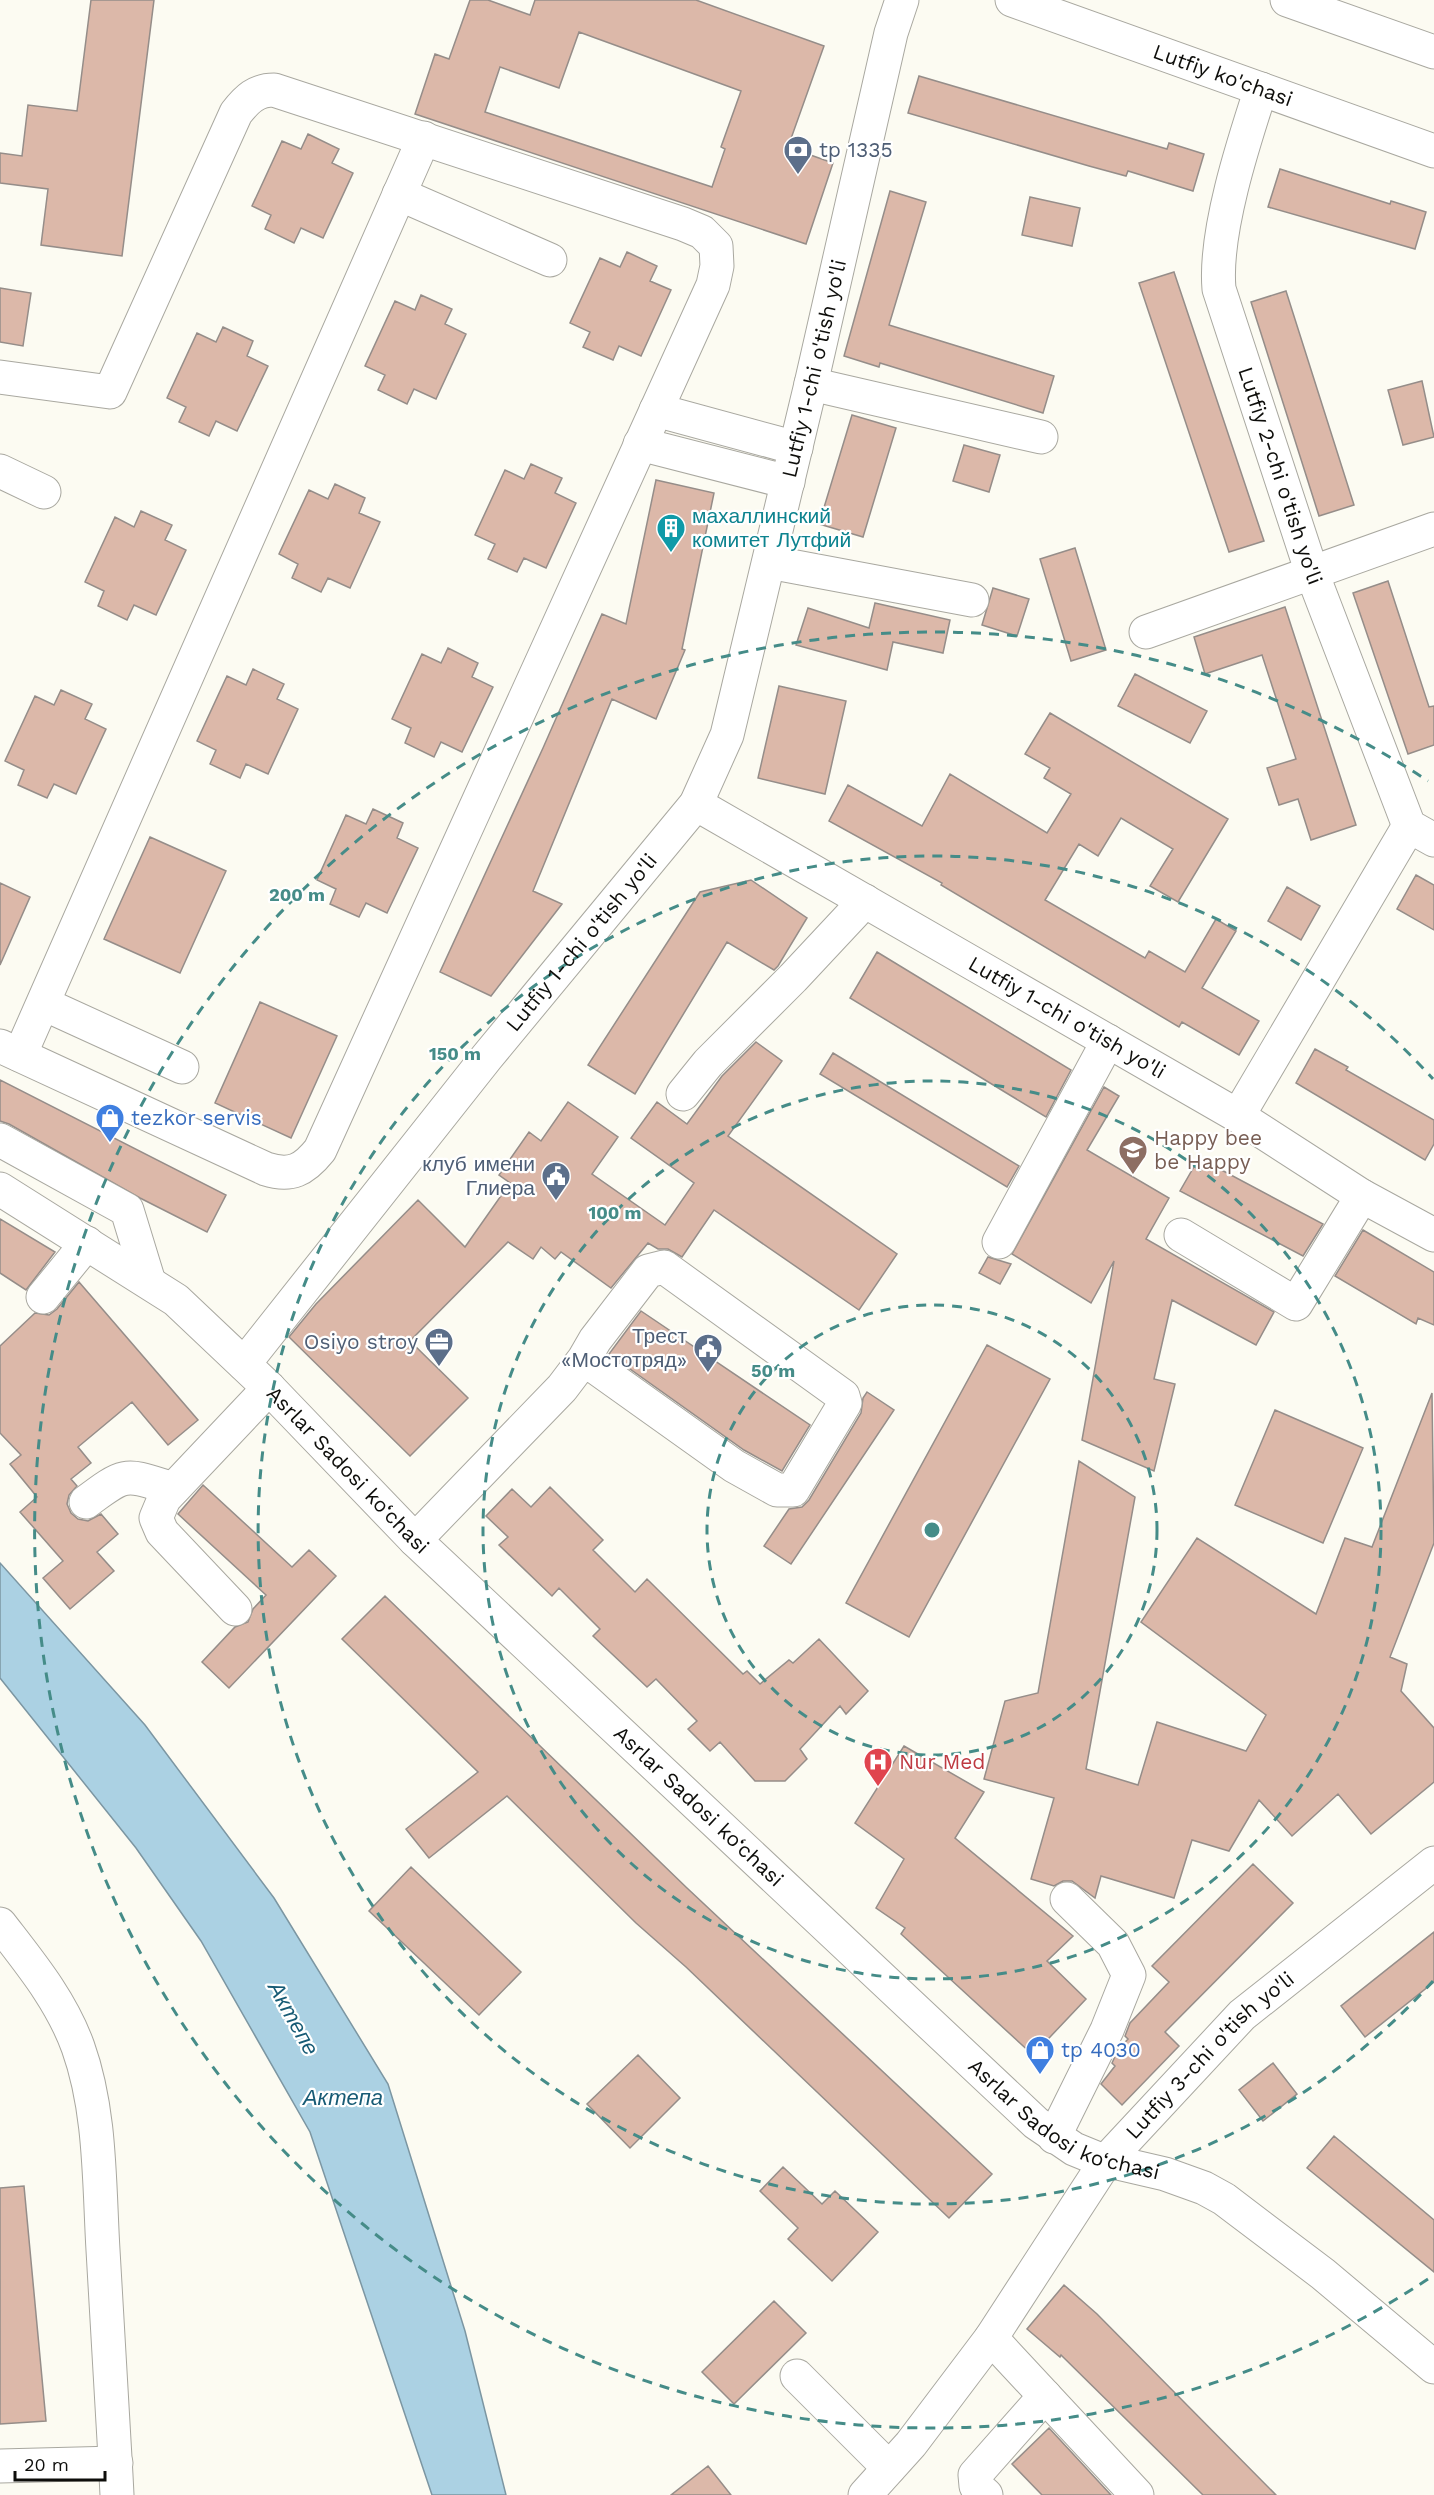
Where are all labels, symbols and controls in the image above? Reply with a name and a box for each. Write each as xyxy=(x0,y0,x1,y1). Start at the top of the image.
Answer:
street label: Lutfiy ko'chasi xyxy=(1150,39,1296,111)
bank icon: tp 1335 xyxy=(782,134,814,176)
place label: tp 1335 xyxy=(819,137,893,162)
street label: Lutfiy 1-chi o'tish yo'li xyxy=(776,257,851,480)
street label: Lutfiy 2-chi o'tish yo'li xyxy=(1233,364,1328,588)
place label: махаллинский комитет Лутфий xyxy=(692,503,851,552)
building icon: махаллинский комитет Лутфий xyxy=(655,512,687,554)
street label: Lutfiy 1-chi o'tish yo'li xyxy=(500,848,662,1036)
text: 200 m xyxy=(269,884,325,905)
street label: Lutfiy 1-chi o'tish yo'li xyxy=(964,951,1170,1084)
text: 150 m xyxy=(429,1043,481,1064)
shop icon: tezkor servis xyxy=(94,1102,126,1144)
place label: tezkor servis xyxy=(131,1105,262,1130)
place label: Happy bee be Happy xyxy=(1154,1125,1262,1174)
school or university icon: Happy bee be Happy xyxy=(1117,1134,1149,1176)
place label: клуб имени Глиера xyxy=(422,1151,535,1200)
public building icon: клуб имени Глиера xyxy=(540,1160,572,1202)
text: 100 m xyxy=(588,1202,642,1223)
place label: Трест «Мостотряд» xyxy=(561,1323,687,1372)
office icon: Osiyo stroy xyxy=(423,1326,455,1368)
place label: Osiyo stroy xyxy=(304,1329,418,1354)
public building icon: Трест «Мостотряд» xyxy=(692,1332,724,1374)
text: 50 m xyxy=(751,1360,795,1381)
street label: Asrlar Sadosi ko‘chasi xyxy=(262,1381,435,1559)
centre of rings xyxy=(922,1520,942,1540)
street label: Asrlar Sadosi ko‘chasi xyxy=(609,1721,789,1891)
hospital icon: Nur Med xyxy=(862,1746,894,1788)
place label: Nur Med xyxy=(899,1749,986,1774)
street label: Lutfiy 3-chi o'tish yo'li xyxy=(1120,1966,1299,2144)
water label: Актепе xyxy=(262,1975,324,2059)
shop icon: tp 4030 xyxy=(1024,2034,1056,2076)
place label: tp 4030 xyxy=(1061,2037,1141,2062)
street label: Asrlar Sadosi ko‘chasi xyxy=(963,2053,1162,2184)
water label: Актепа xyxy=(301,2085,383,2110)
scale bar xyxy=(15,2444,105,2482)
text: 20 m xyxy=(24,2454,69,2475)

